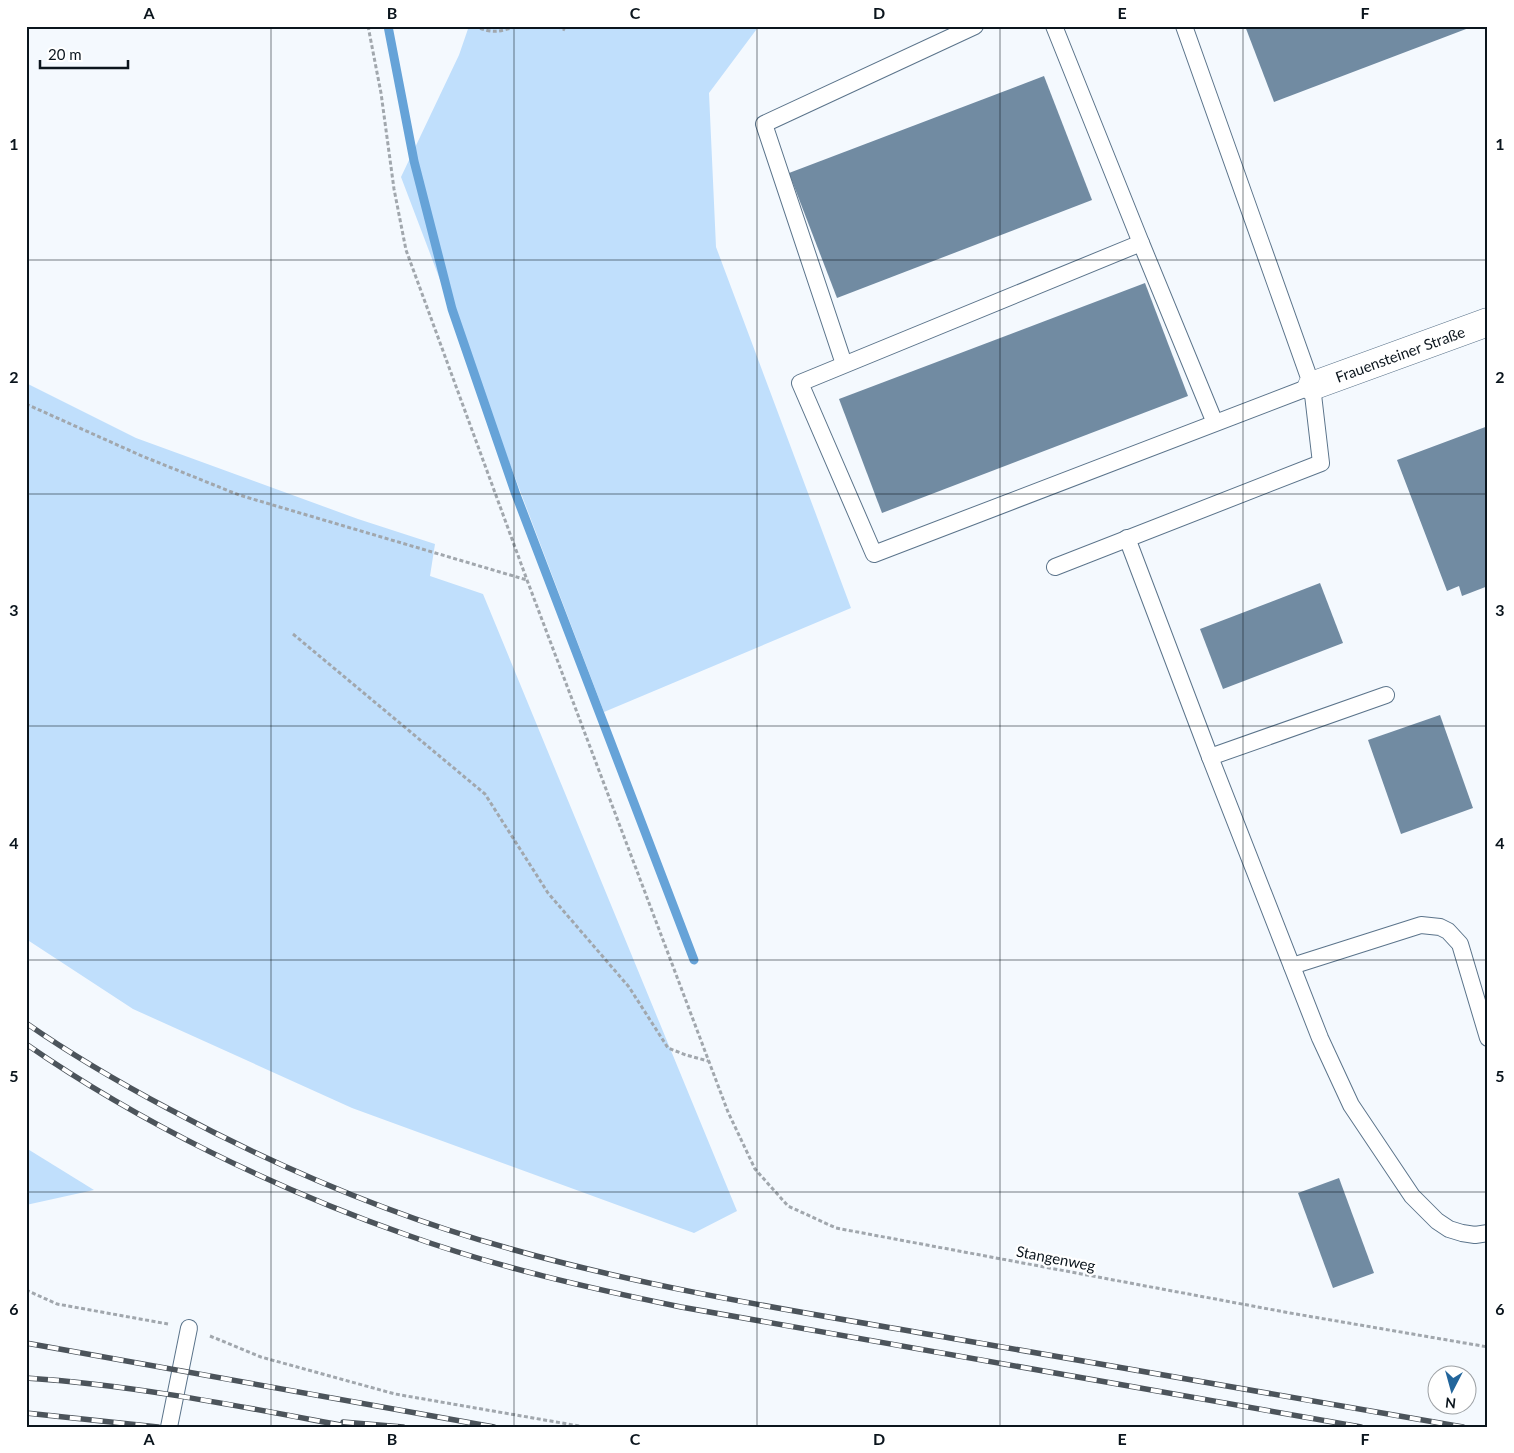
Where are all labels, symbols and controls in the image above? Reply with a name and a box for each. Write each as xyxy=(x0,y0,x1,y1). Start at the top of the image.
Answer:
text: A xyxy=(142,3,155,22)
text: B xyxy=(387,3,397,22)
text: C xyxy=(630,3,641,22)
text: D xyxy=(873,3,885,22)
text: E xyxy=(1117,3,1127,22)
text: F xyxy=(1360,3,1370,22)
scale bar xyxy=(40,38,128,70)
text: 20 m xyxy=(48,45,82,63)
text: 1 xyxy=(9,134,19,153)
text: 1 xyxy=(1495,134,1505,153)
street label: Frauensteiner Straße xyxy=(1333,322,1467,386)
text: 2 xyxy=(9,367,19,386)
text: 2 xyxy=(1495,367,1505,386)
text: 3 xyxy=(9,600,19,619)
text: 3 xyxy=(1495,600,1505,619)
text: 4 xyxy=(9,833,19,852)
text: 4 xyxy=(1495,833,1505,852)
text: 5 xyxy=(9,1066,19,1085)
text: 5 xyxy=(1495,1066,1505,1085)
street label: Stangenweg xyxy=(1015,1242,1097,1275)
text: 6 xyxy=(9,1299,19,1318)
text: 6 xyxy=(1495,1299,1505,1318)
north arrow xyxy=(1426,1366,1476,1416)
text: N xyxy=(1444,1394,1457,1412)
text: A xyxy=(142,1429,155,1448)
text: B xyxy=(387,1429,397,1448)
text: C xyxy=(630,1429,641,1448)
text: D xyxy=(873,1429,885,1448)
text: E xyxy=(1117,1429,1127,1448)
text: F xyxy=(1360,1429,1370,1448)

